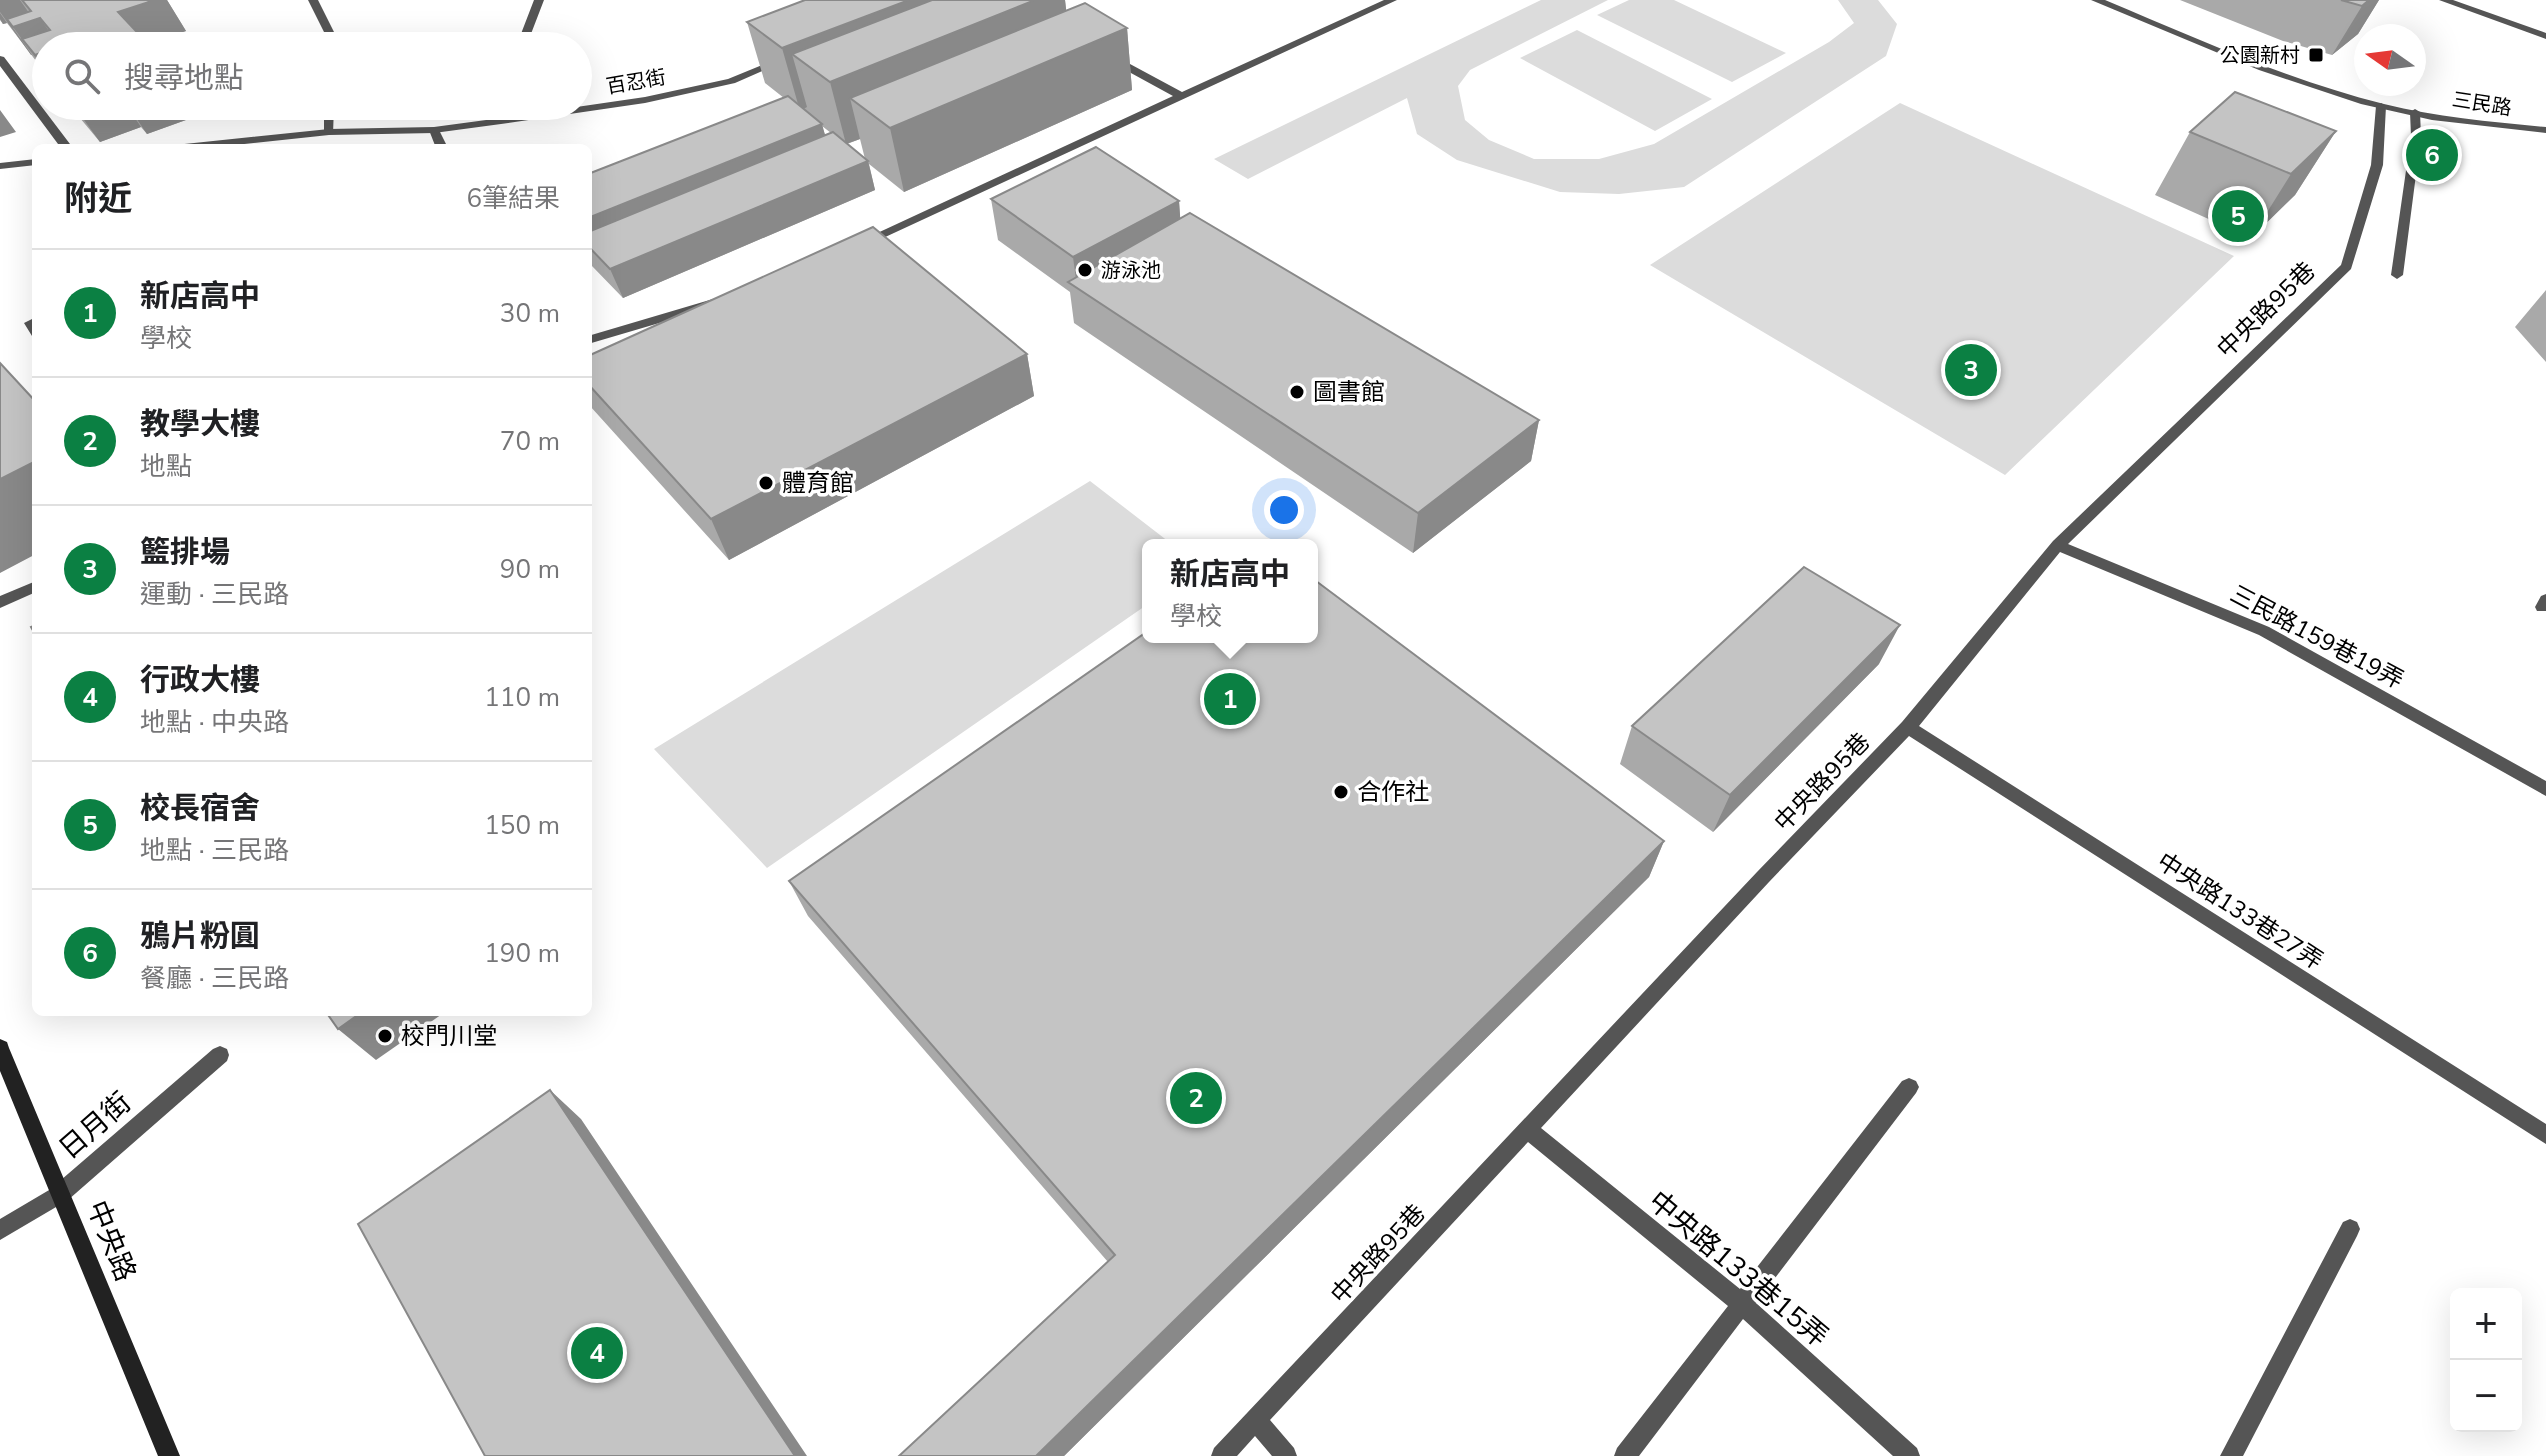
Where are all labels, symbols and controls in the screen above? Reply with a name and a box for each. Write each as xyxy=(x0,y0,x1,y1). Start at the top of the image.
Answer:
north arrow xyxy=(2354,24,2426,96)
search box xyxy=(32,32,592,120)
place label: 公園新村 xyxy=(2220,42,2300,69)
marker: 公園新村 xyxy=(2307,46,2325,64)
icon: search xyxy=(60,54,104,98)
text: 搜尋地點 xyxy=(124,58,244,99)
street label: 百忍街 xyxy=(604,63,668,101)
street label: 三民路 xyxy=(2450,86,2514,122)
pin: 6 xyxy=(2406,125,2458,185)
text: 附近 xyxy=(64,176,132,222)
text: 6筆結果 xyxy=(466,181,560,216)
pin: 5 xyxy=(2212,186,2264,246)
street label: 中央路95巷 xyxy=(2210,255,2322,365)
place label: 游泳池 xyxy=(1101,257,1161,284)
marker: 游泳池 xyxy=(1076,261,1094,279)
text: 新店高中 xyxy=(140,276,260,317)
text: 1 xyxy=(82,296,98,331)
text: 30 m xyxy=(500,296,560,331)
text: 學校 xyxy=(140,321,192,356)
pin: 3 xyxy=(1945,340,1997,400)
place label: 圖書館 xyxy=(1313,376,1385,408)
marker: 圖書館 xyxy=(1288,383,1306,401)
text: 教學大樓 xyxy=(140,404,260,445)
text: 2 xyxy=(82,424,98,459)
text: 70 m xyxy=(500,424,560,459)
text: 地點 xyxy=(140,449,192,484)
place label: 體育館 xyxy=(782,467,854,499)
marker: 體育館 xyxy=(757,474,775,492)
your location xyxy=(1264,490,1304,530)
text: 籃排場 xyxy=(140,532,230,573)
popup xyxy=(1142,539,1318,643)
text: 3 xyxy=(82,552,98,587)
text: 90 m xyxy=(500,552,560,587)
text: 新店高中 xyxy=(1170,554,1290,595)
text: 運動 · 三民路 xyxy=(140,577,289,612)
street label: 三民路159巷19弄 xyxy=(2225,578,2409,696)
text: 學校 xyxy=(1170,599,1222,634)
text: 行政大樓 xyxy=(140,660,260,701)
pin: 1 xyxy=(1204,669,1256,729)
text: 4 xyxy=(82,680,98,715)
text: 110 m xyxy=(484,680,560,715)
text: 地點 · 中央路 xyxy=(140,705,289,740)
street label: 中央路95巷 xyxy=(1767,726,1877,838)
place label: 合作社 xyxy=(1357,776,1429,808)
marker: 合作社 xyxy=(1332,783,1350,801)
text: 校長宿舍 xyxy=(140,788,260,829)
text: 5 xyxy=(82,808,98,843)
text: 150 m xyxy=(484,808,560,843)
text: 地點 · 三民路 xyxy=(140,833,289,868)
street label: 中央路133巷27弄 xyxy=(2151,845,2329,977)
text: 鴉片粉圓 xyxy=(140,916,260,957)
text: 6 xyxy=(82,936,98,971)
text: 190 m xyxy=(484,936,560,971)
text: 餐廳 · 三民路 xyxy=(140,961,289,996)
place label: 校門川堂 xyxy=(401,1020,497,1052)
marker: 校門川堂 xyxy=(376,1027,394,1045)
pin: 2 xyxy=(1170,1068,1222,1128)
street label: 日月街 xyxy=(51,1084,139,1168)
street label: 中央路133巷15弄 xyxy=(1640,1182,1836,1356)
street label: 中央路 xyxy=(78,1195,144,1287)
street label: 中央路95巷 xyxy=(1324,1197,1432,1311)
map controls xyxy=(2450,1288,2522,1432)
button: + xyxy=(2450,1288,2522,1360)
pin: 4 xyxy=(571,1323,623,1383)
button: − xyxy=(2450,1360,2522,1432)

